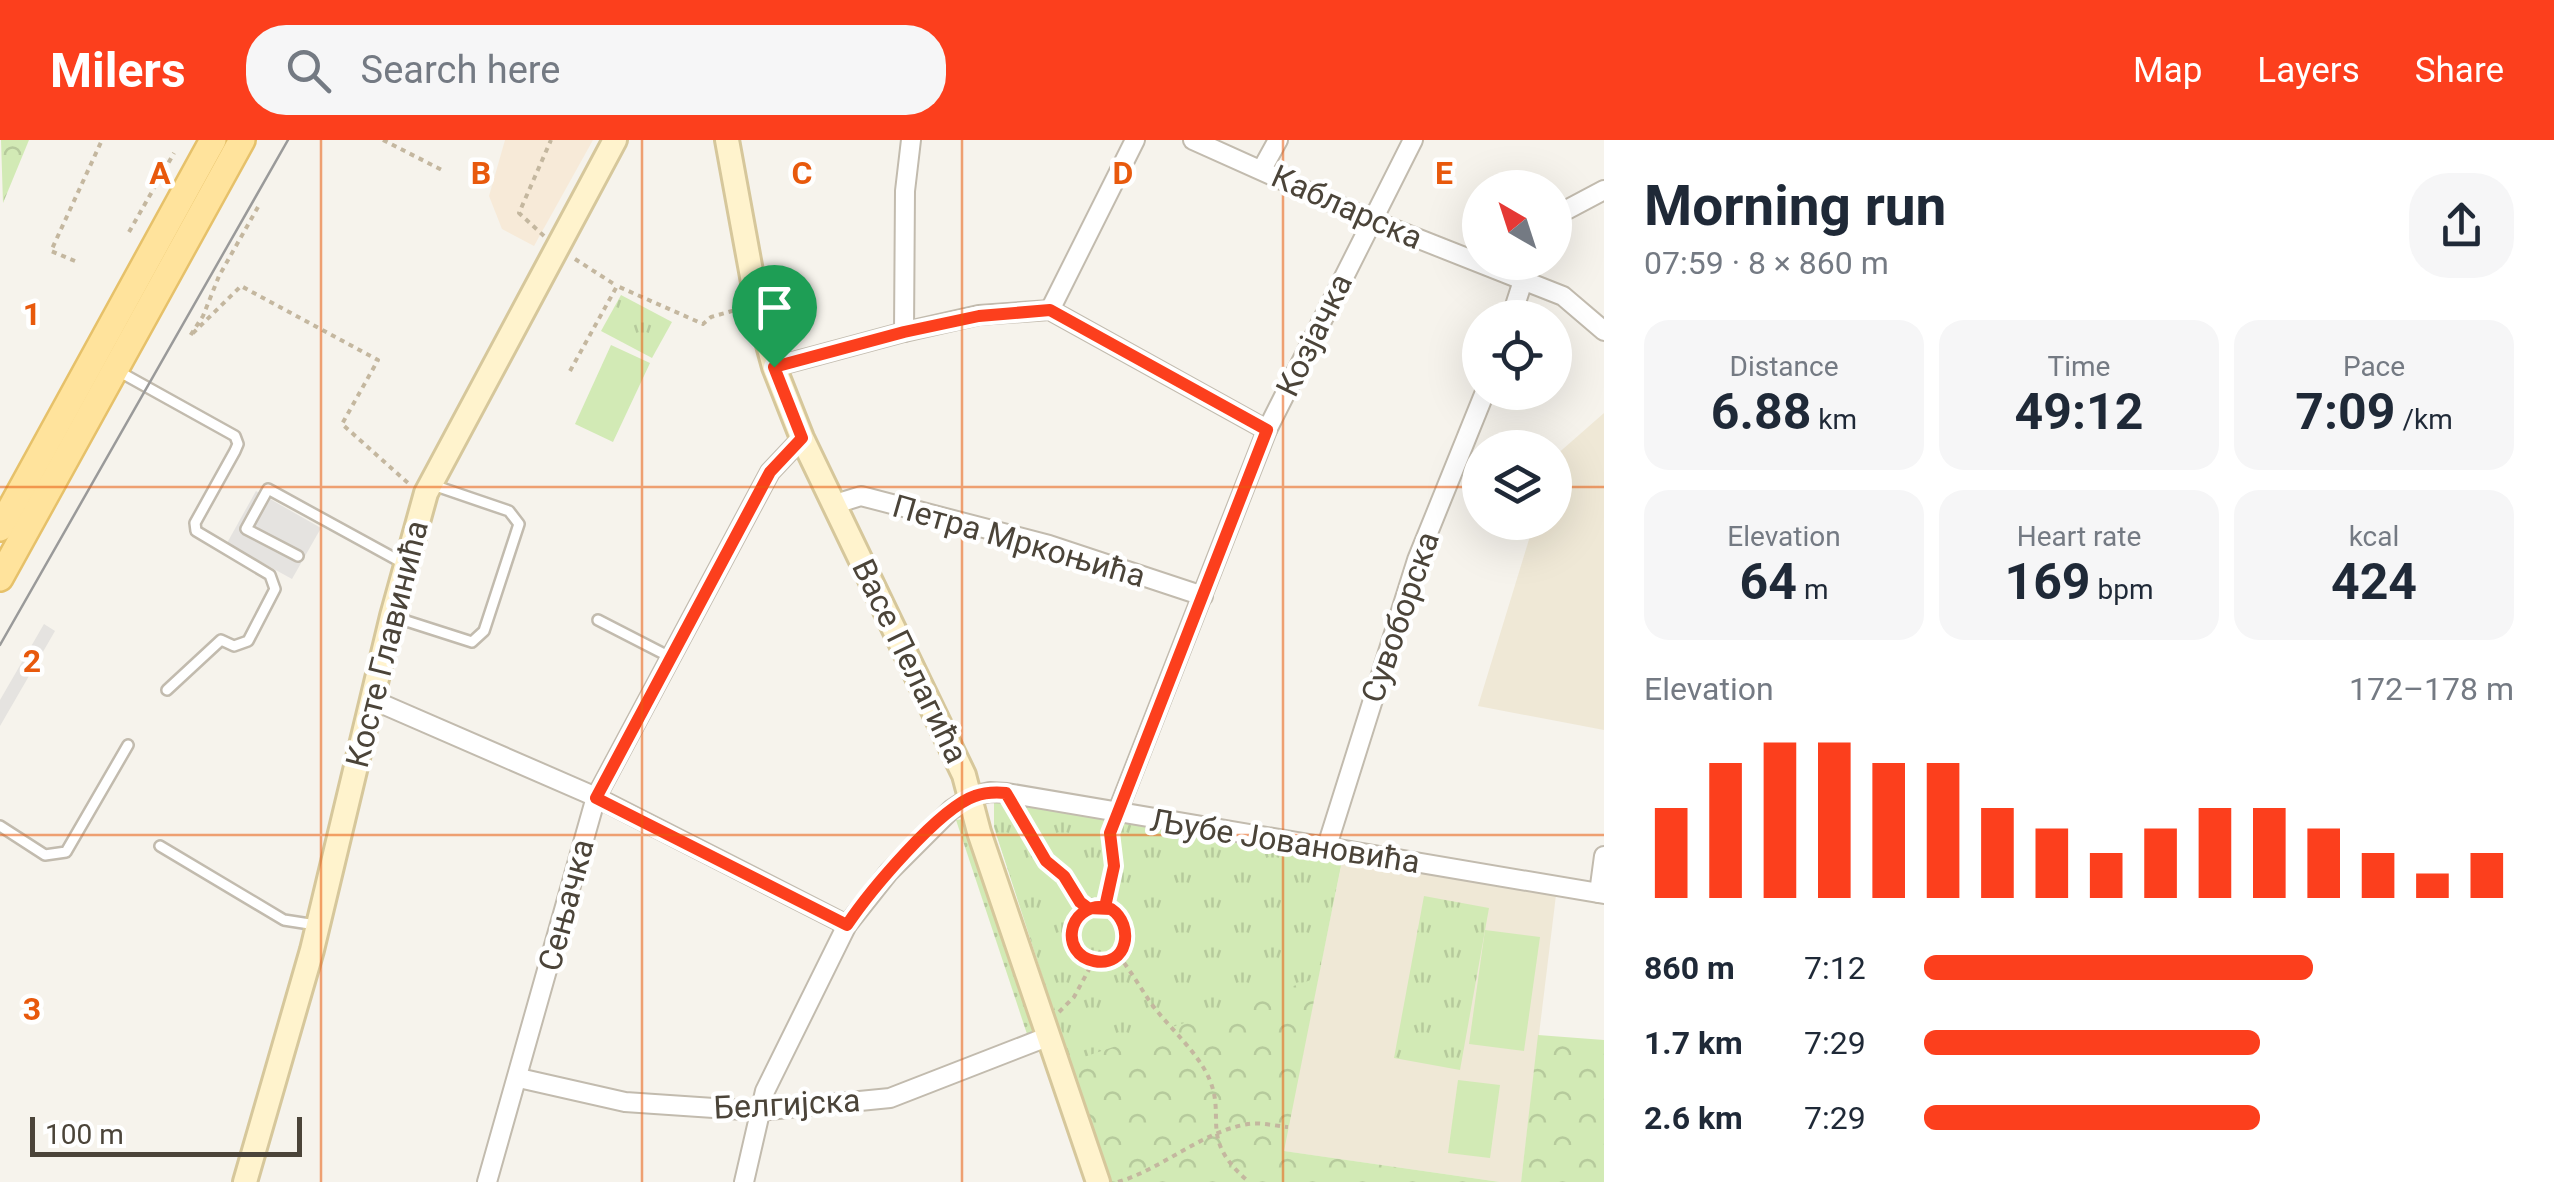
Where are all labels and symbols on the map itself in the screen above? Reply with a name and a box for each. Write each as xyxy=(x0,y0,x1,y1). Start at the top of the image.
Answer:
text: A xyxy=(149,154,171,192)
text: B xyxy=(471,154,491,192)
text: C xyxy=(792,154,812,192)
text: D xyxy=(1113,154,1133,192)
text: E xyxy=(1435,154,1453,192)
street label: Кабларска xyxy=(1266,157,1428,257)
north arrow xyxy=(1462,170,1572,280)
pin xyxy=(732,265,817,368)
street label: Козјачка xyxy=(1268,267,1360,403)
text: 1 xyxy=(23,295,41,333)
street label: Петра Мркоњића xyxy=(888,487,1150,595)
street label: Косте Главинића xyxy=(338,516,436,772)
street label: Сувоборска xyxy=(1353,527,1447,707)
street label: Васе Пелагића xyxy=(844,553,976,769)
text: 2 xyxy=(23,642,41,680)
street label: Љубе Јовановића xyxy=(1147,801,1423,881)
street label: Сењачка xyxy=(530,835,602,975)
text: 3 xyxy=(23,990,41,1028)
street label: Белгијска xyxy=(713,1081,861,1127)
scale bar xyxy=(30,1112,302,1156)

